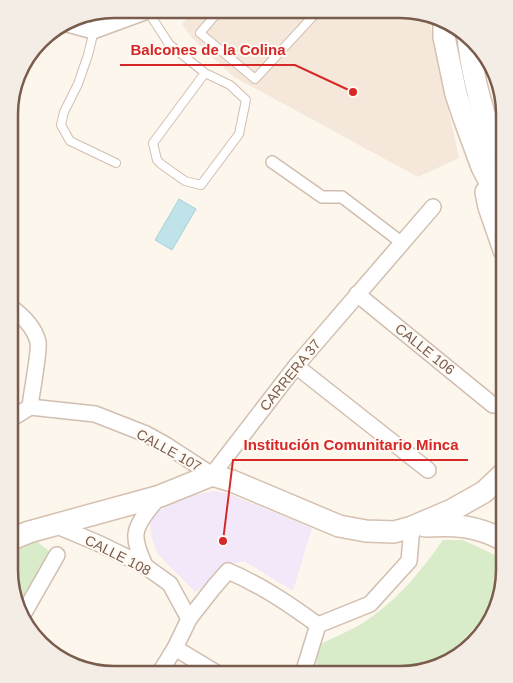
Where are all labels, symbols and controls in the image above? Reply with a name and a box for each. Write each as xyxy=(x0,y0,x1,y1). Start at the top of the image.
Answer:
callout: Balcones de la Colina xyxy=(120,35,295,65)
text: Balcones de la Colina xyxy=(130,41,286,58)
street label: CALLE 106 xyxy=(392,320,458,378)
street label: CARRERA 37 xyxy=(256,336,324,414)
street label: CALLE 107 xyxy=(134,426,204,474)
callout: Institución Comunitario Minca xyxy=(233,430,468,460)
text: Institución Comunitario Minca xyxy=(243,436,459,453)
street label: CALLE 108 xyxy=(82,532,154,578)

